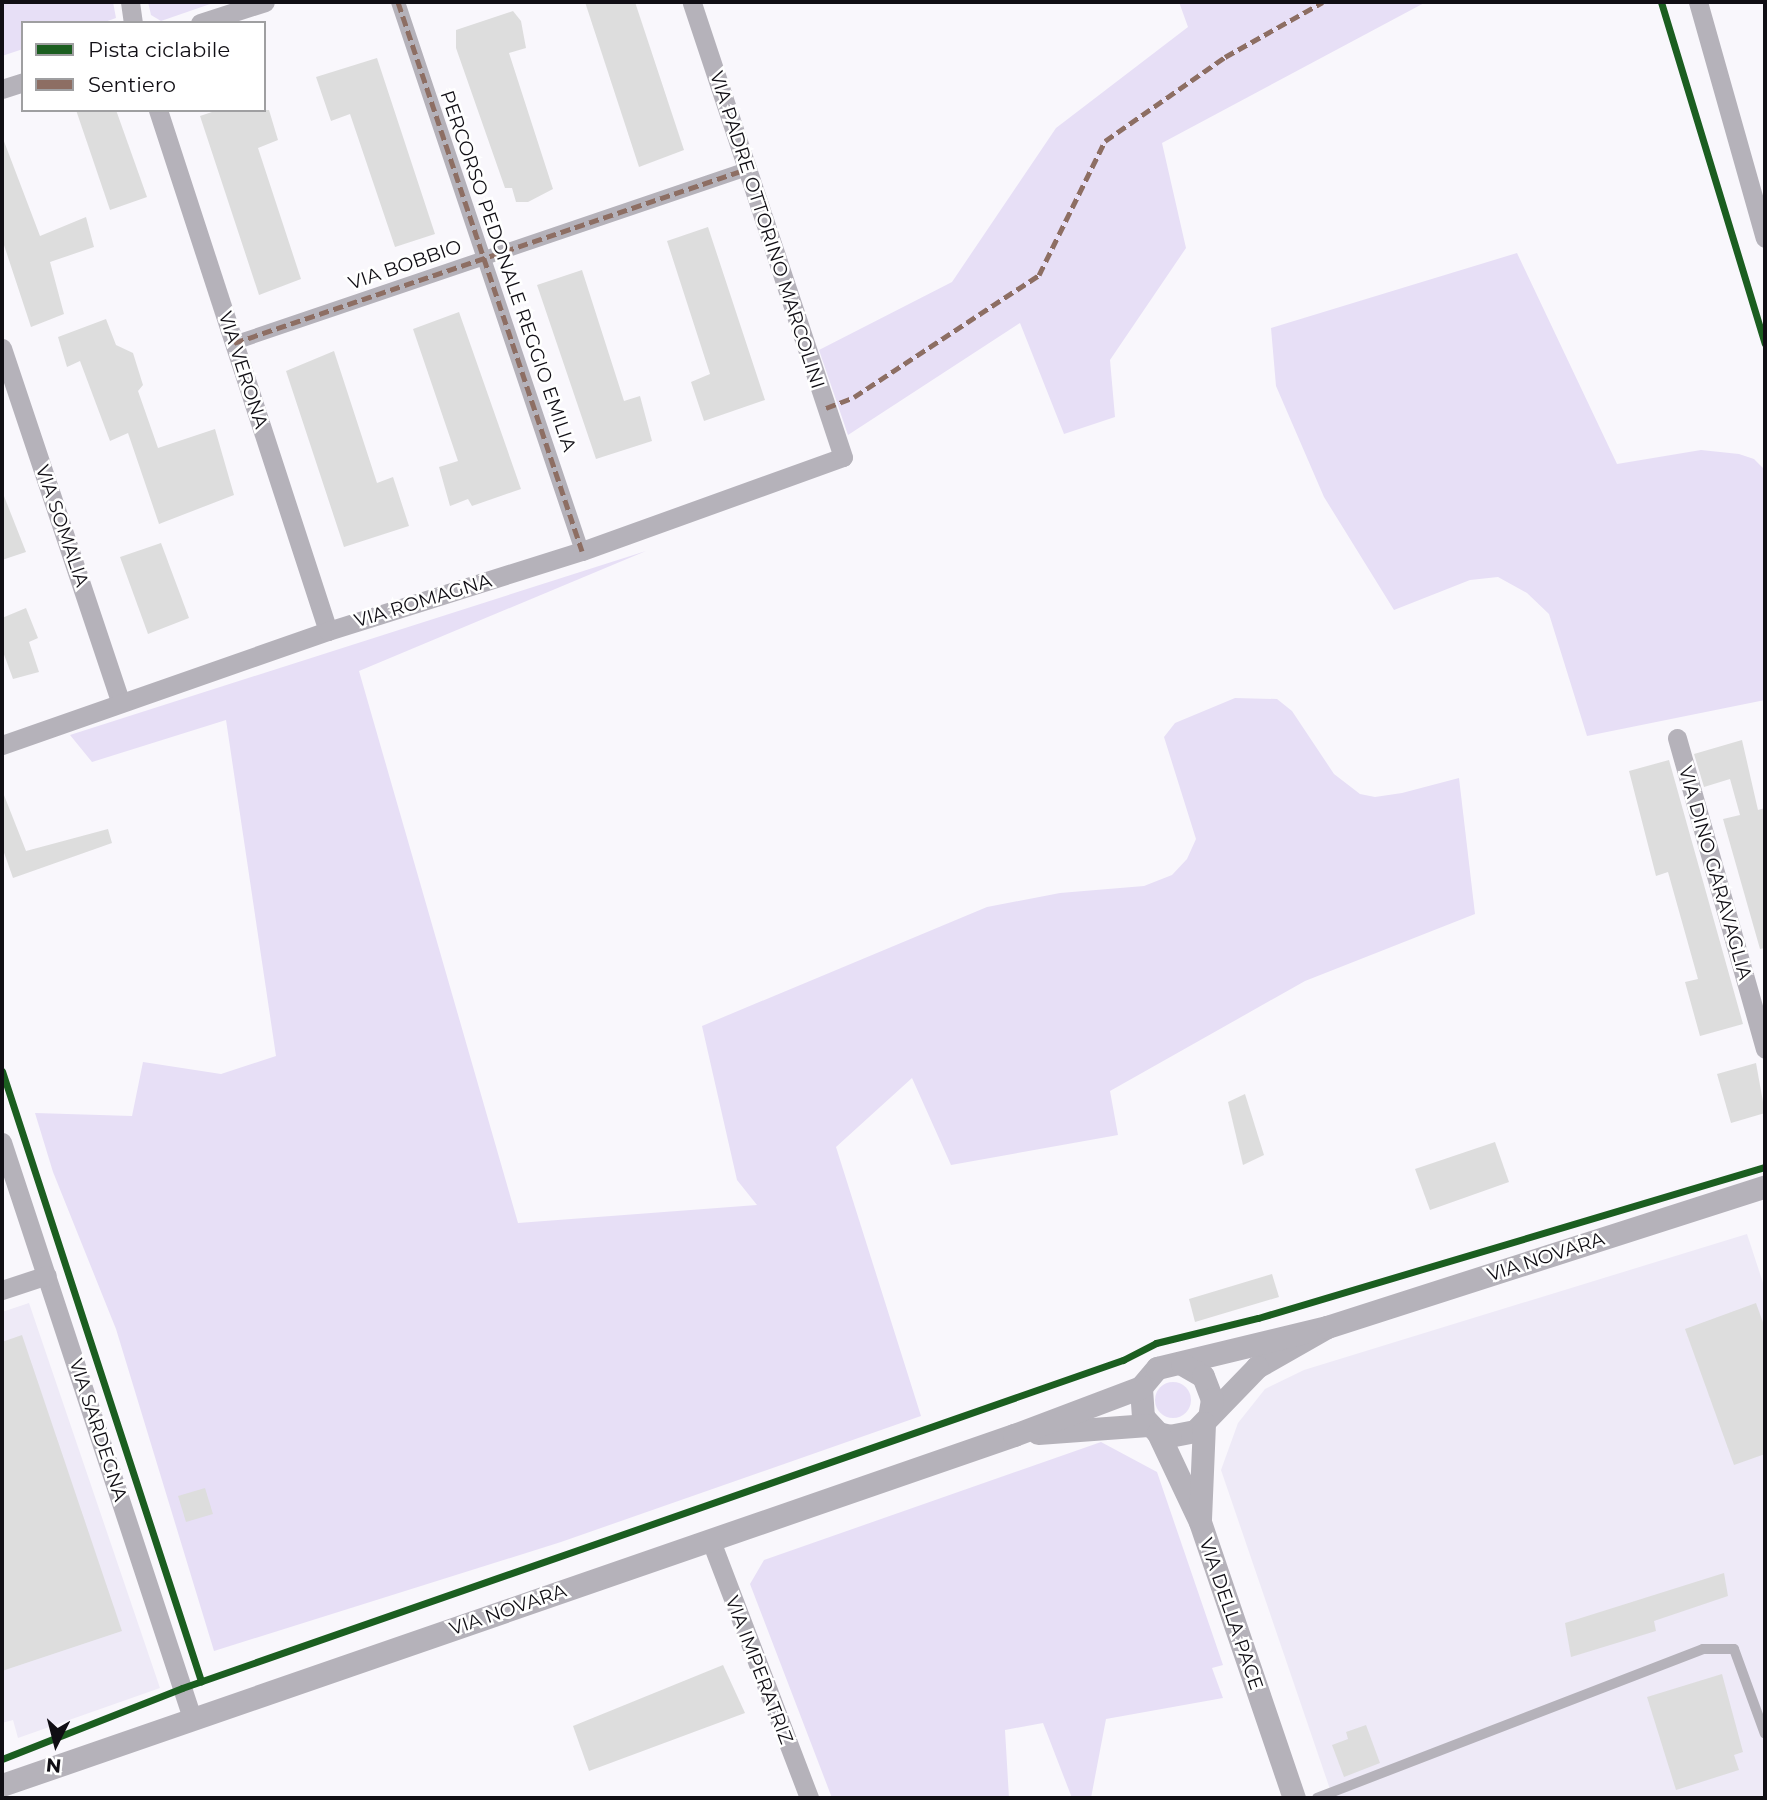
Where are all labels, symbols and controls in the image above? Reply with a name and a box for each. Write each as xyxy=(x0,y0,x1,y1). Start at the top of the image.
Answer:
legend xyxy=(21,21,266,112)
text: Pista ciclabile xyxy=(88,37,230,62)
street label: VIA PADRE OTTORINO MARCOLINI xyxy=(705,68,829,392)
text: Sentiero xyxy=(88,72,176,97)
street label: PERCORSO PEDONALE REGGIO EMILIA xyxy=(435,87,581,455)
street label: VIA BOBBIO xyxy=(346,235,464,295)
street label: VIA VERONA xyxy=(213,309,273,431)
street label: VIA SOMALIA xyxy=(31,462,93,590)
street label: VIA ROMAGNA xyxy=(352,569,494,633)
street label: VIA DINO GARAVAGLIA xyxy=(1674,763,1756,983)
street label: VIA NOVARA xyxy=(1485,1227,1607,1287)
street label: VIA SARDEGNA xyxy=(64,1356,132,1504)
street label: VIA DELLA PACE xyxy=(1194,1535,1268,1693)
street label: VIA NOVARA xyxy=(447,1579,569,1641)
street label: VIA IMPERATRIZ xyxy=(720,1593,798,1747)
north arrow xyxy=(21,1709,91,1779)
text: N xyxy=(45,1753,63,1778)

